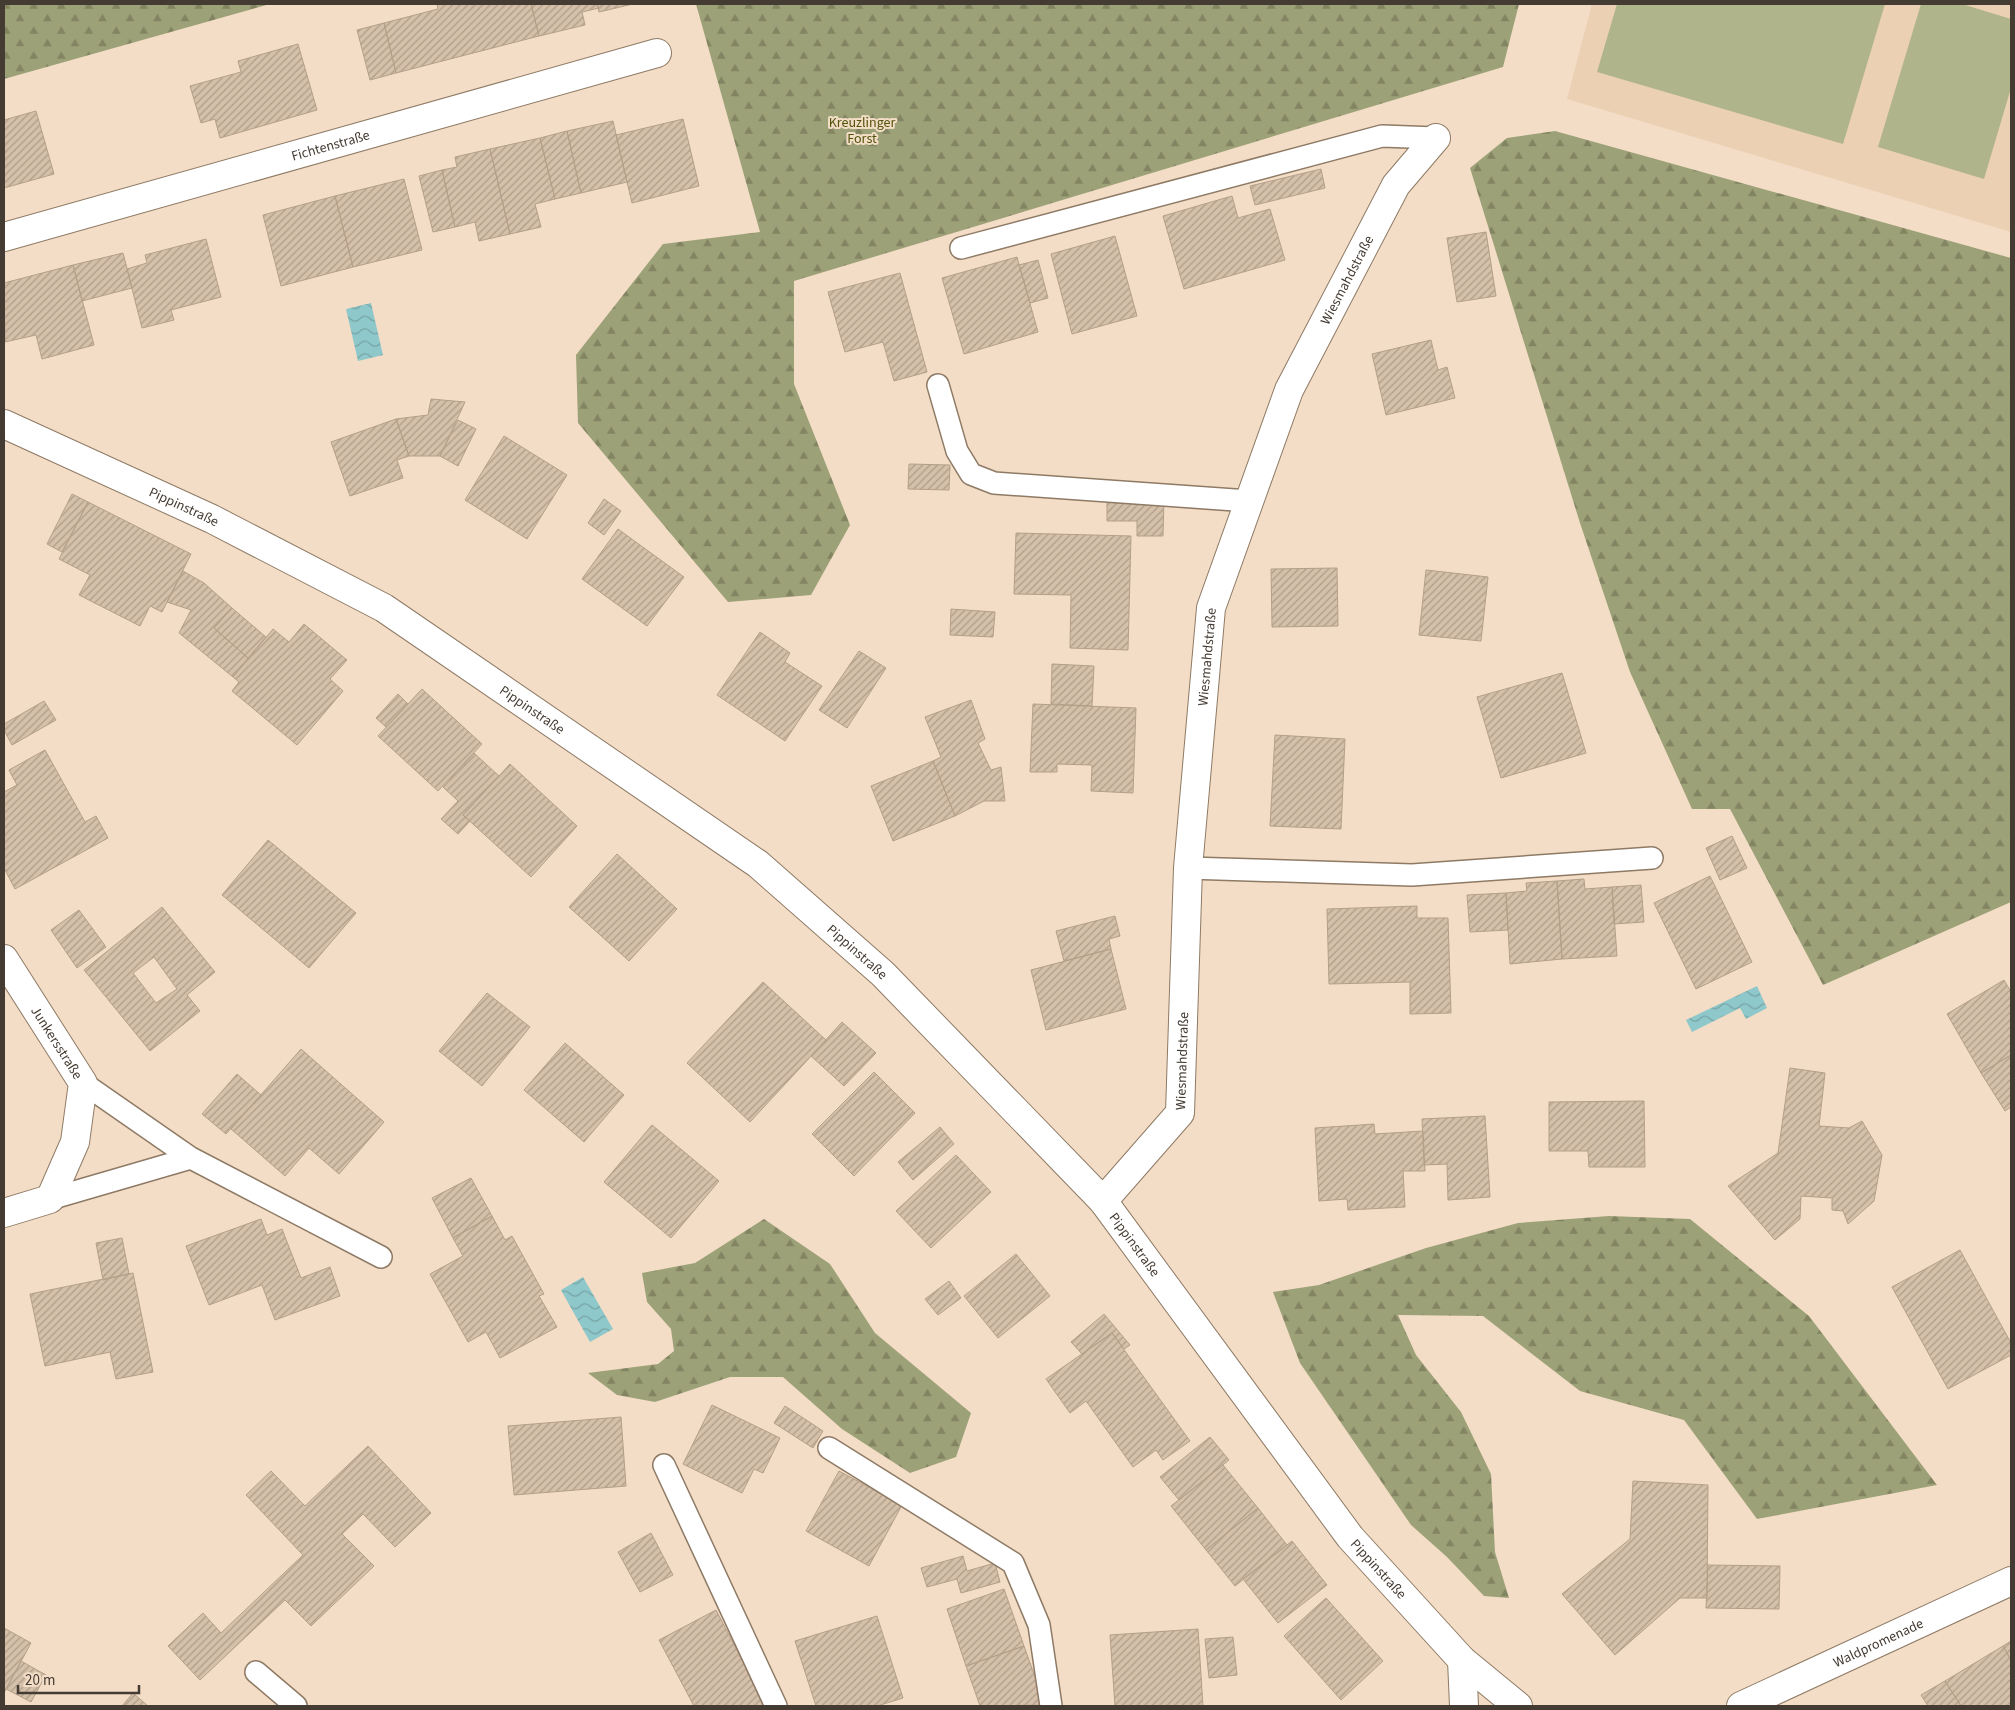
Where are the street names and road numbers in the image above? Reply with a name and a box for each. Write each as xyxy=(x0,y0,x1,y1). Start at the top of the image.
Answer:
street label: Fichtenstraße xyxy=(289,125,372,167)
street label: Wiesmahdstraße xyxy=(1316,232,1379,328)
street label: Pippinstraße xyxy=(145,482,222,532)
street label: Wiesmahdstraße xyxy=(1193,607,1222,707)
street label: Pippinstraße xyxy=(495,681,568,740)
street label: Pippinstraße xyxy=(822,920,892,985)
street label: Junkersstraße xyxy=(26,1003,87,1084)
street label: Wiesmahdstraße xyxy=(1171,1011,1194,1110)
street label: Pippinstraße xyxy=(1104,1209,1164,1281)
street label: Pippinstraße xyxy=(1345,1535,1411,1604)
street label: Waldpromenade xyxy=(1830,1614,1927,1673)

